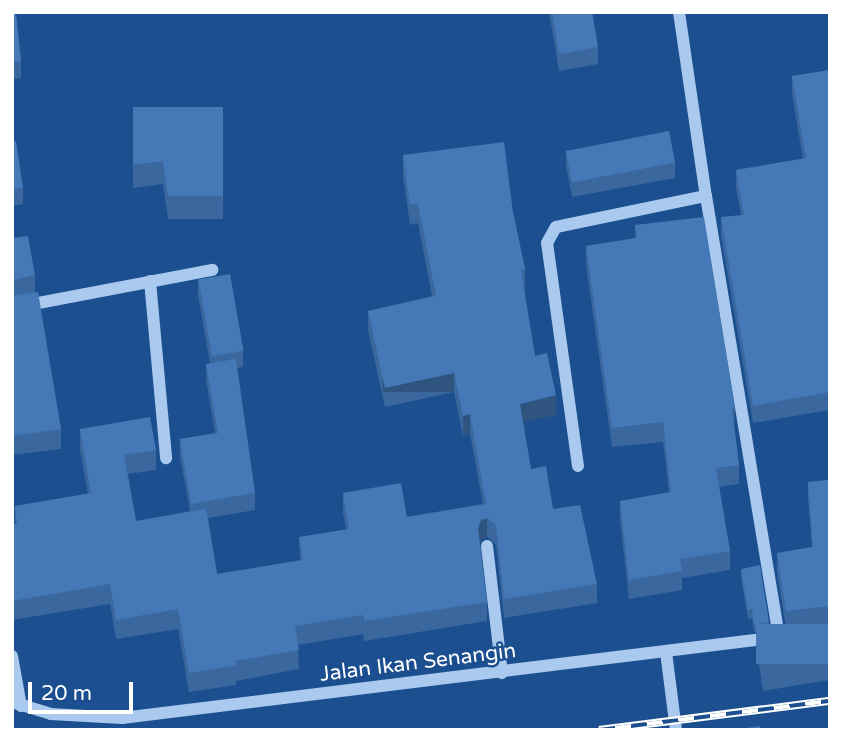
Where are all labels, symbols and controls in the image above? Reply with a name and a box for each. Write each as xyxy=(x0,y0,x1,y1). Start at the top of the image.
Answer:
street label: Jalan Ikan Senangin xyxy=(319,638,517,688)
scale bar xyxy=(32,668,136,712)
text: 20 m xyxy=(41,681,92,706)

